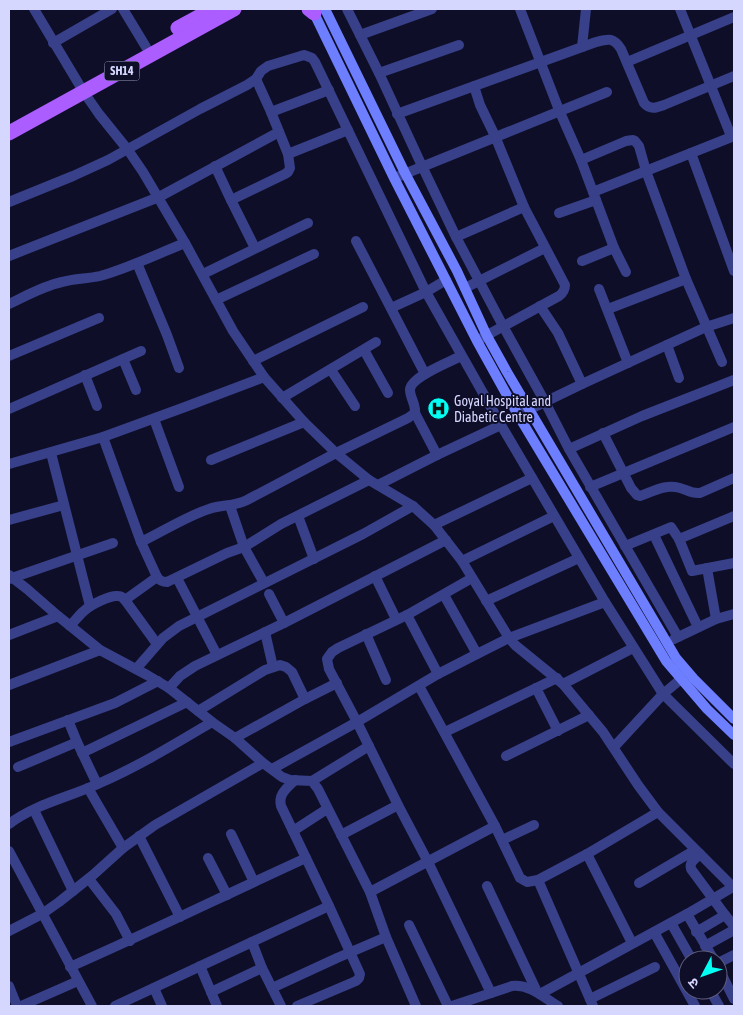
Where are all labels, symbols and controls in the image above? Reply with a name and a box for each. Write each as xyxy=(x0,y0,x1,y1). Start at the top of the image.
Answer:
road number: SH14 xyxy=(104,61,140,80)
place label: Goyal Hospital and Diabetic Centre xyxy=(454,393,551,425)
hospital icon: Goyal Hospital and Diabetic Centre xyxy=(426,397,450,421)
north arrow xyxy=(678,950,728,1000)
text: उ xyxy=(684,975,702,992)

